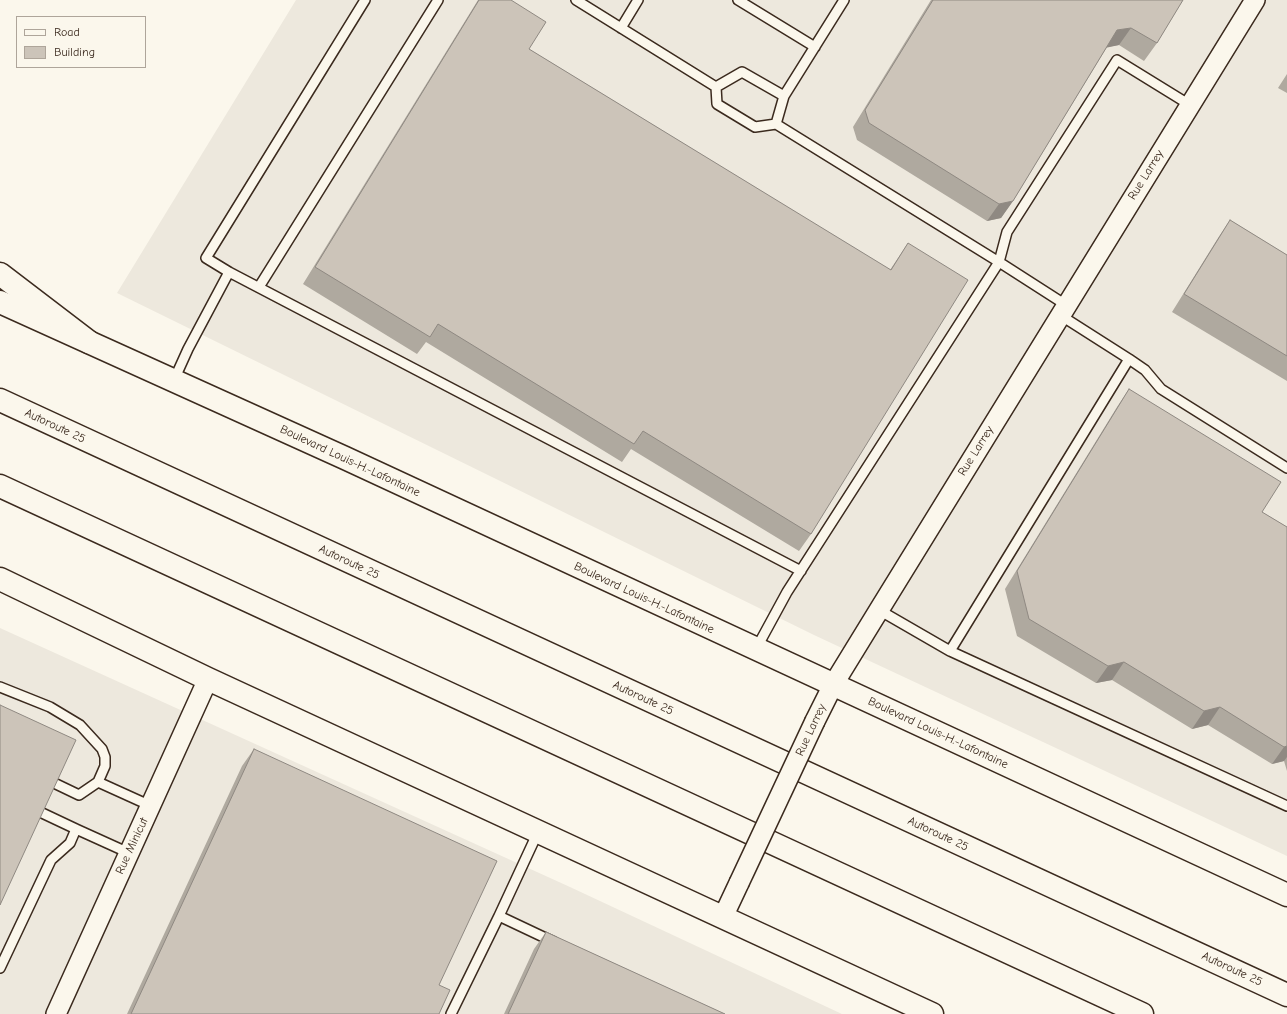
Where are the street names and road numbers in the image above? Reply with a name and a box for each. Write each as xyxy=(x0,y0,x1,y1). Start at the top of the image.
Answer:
street label: Rue Larrey xyxy=(1125,147,1167,203)
street label: Autoroute 25 xyxy=(22,406,88,446)
street label: Boulevard Louis-H.-Lafontaine xyxy=(278,422,422,500)
street label: Rue Larrey xyxy=(955,423,997,479)
street label: Autoroute 25 xyxy=(316,542,382,582)
street label: Boulevard Louis-H.-Lafontaine xyxy=(572,559,716,637)
street label: Autoroute 25 xyxy=(610,678,676,718)
street label: Boulevard Louis-H.-Lafontaine xyxy=(866,694,1010,772)
street label: Rue Larrey xyxy=(793,702,829,758)
street label: Autoroute 25 xyxy=(905,814,971,854)
street label: Rue Minicut xyxy=(113,815,151,877)
street label: Autoroute 25 xyxy=(1199,949,1265,989)

